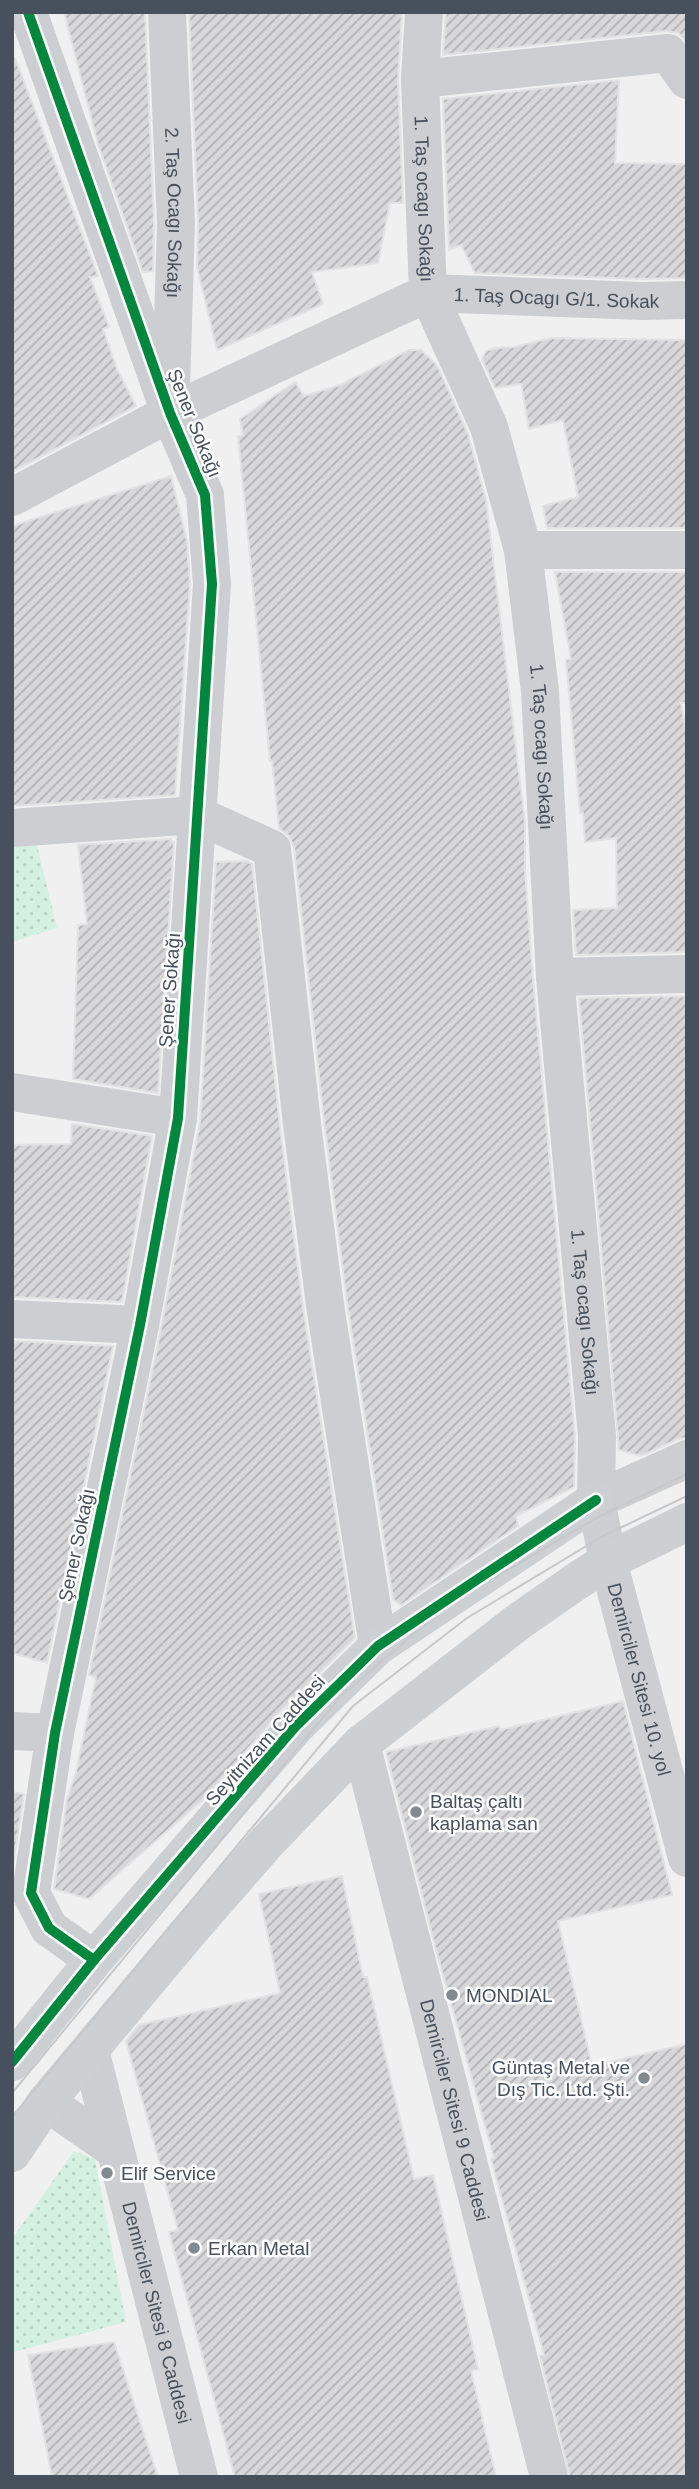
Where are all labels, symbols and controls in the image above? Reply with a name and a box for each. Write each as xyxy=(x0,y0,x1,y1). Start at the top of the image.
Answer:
street label: 1. Taş ocagı Sokağı xyxy=(410,115,438,282)
street label: 2. Taş Ocagı Sokağı xyxy=(161,127,186,299)
street label: 1. Taş Ocagı G/1. Sokak xyxy=(453,284,660,312)
street label: Şener Sokağı xyxy=(163,366,226,480)
street label: 1. Taş ocagı Sokağı xyxy=(526,663,557,831)
street label: Şener Sokağı xyxy=(155,932,184,1048)
street label: 1. Taş ocagı Sokağı xyxy=(567,1228,603,1396)
street label: Şener Sokağı xyxy=(54,1487,99,1604)
street label: Demirciler Sitesi 10. yol xyxy=(603,1581,675,1778)
street label: Seyitnizam Caddesi xyxy=(201,1671,329,1810)
place label: Baltaş çaltı kaplama san xyxy=(430,1791,538,1834)
marker: Baltaş çaltı kaplama san xyxy=(408,1804,424,1820)
place label: MONDIAL xyxy=(466,1985,553,2006)
marker: MONDIAL xyxy=(444,1987,460,2003)
street label: Demirciler Sitesi 9 Caddesi xyxy=(416,1997,493,2223)
place label: Güntaş Metal ve Dış Tic. Ltd. Şti. xyxy=(492,2057,630,2100)
marker: Güntaş Metal ve Dış Tic. Ltd. Şti. xyxy=(636,2070,652,2086)
place label: Elif Service xyxy=(121,2163,216,2184)
marker: Elif Service xyxy=(99,2165,115,2181)
street label: Demirciler Sitesi 8 Caddesi xyxy=(118,2200,195,2426)
place label: Erkan Metal xyxy=(208,2238,309,2259)
marker: Erkan Metal xyxy=(186,2240,202,2256)

